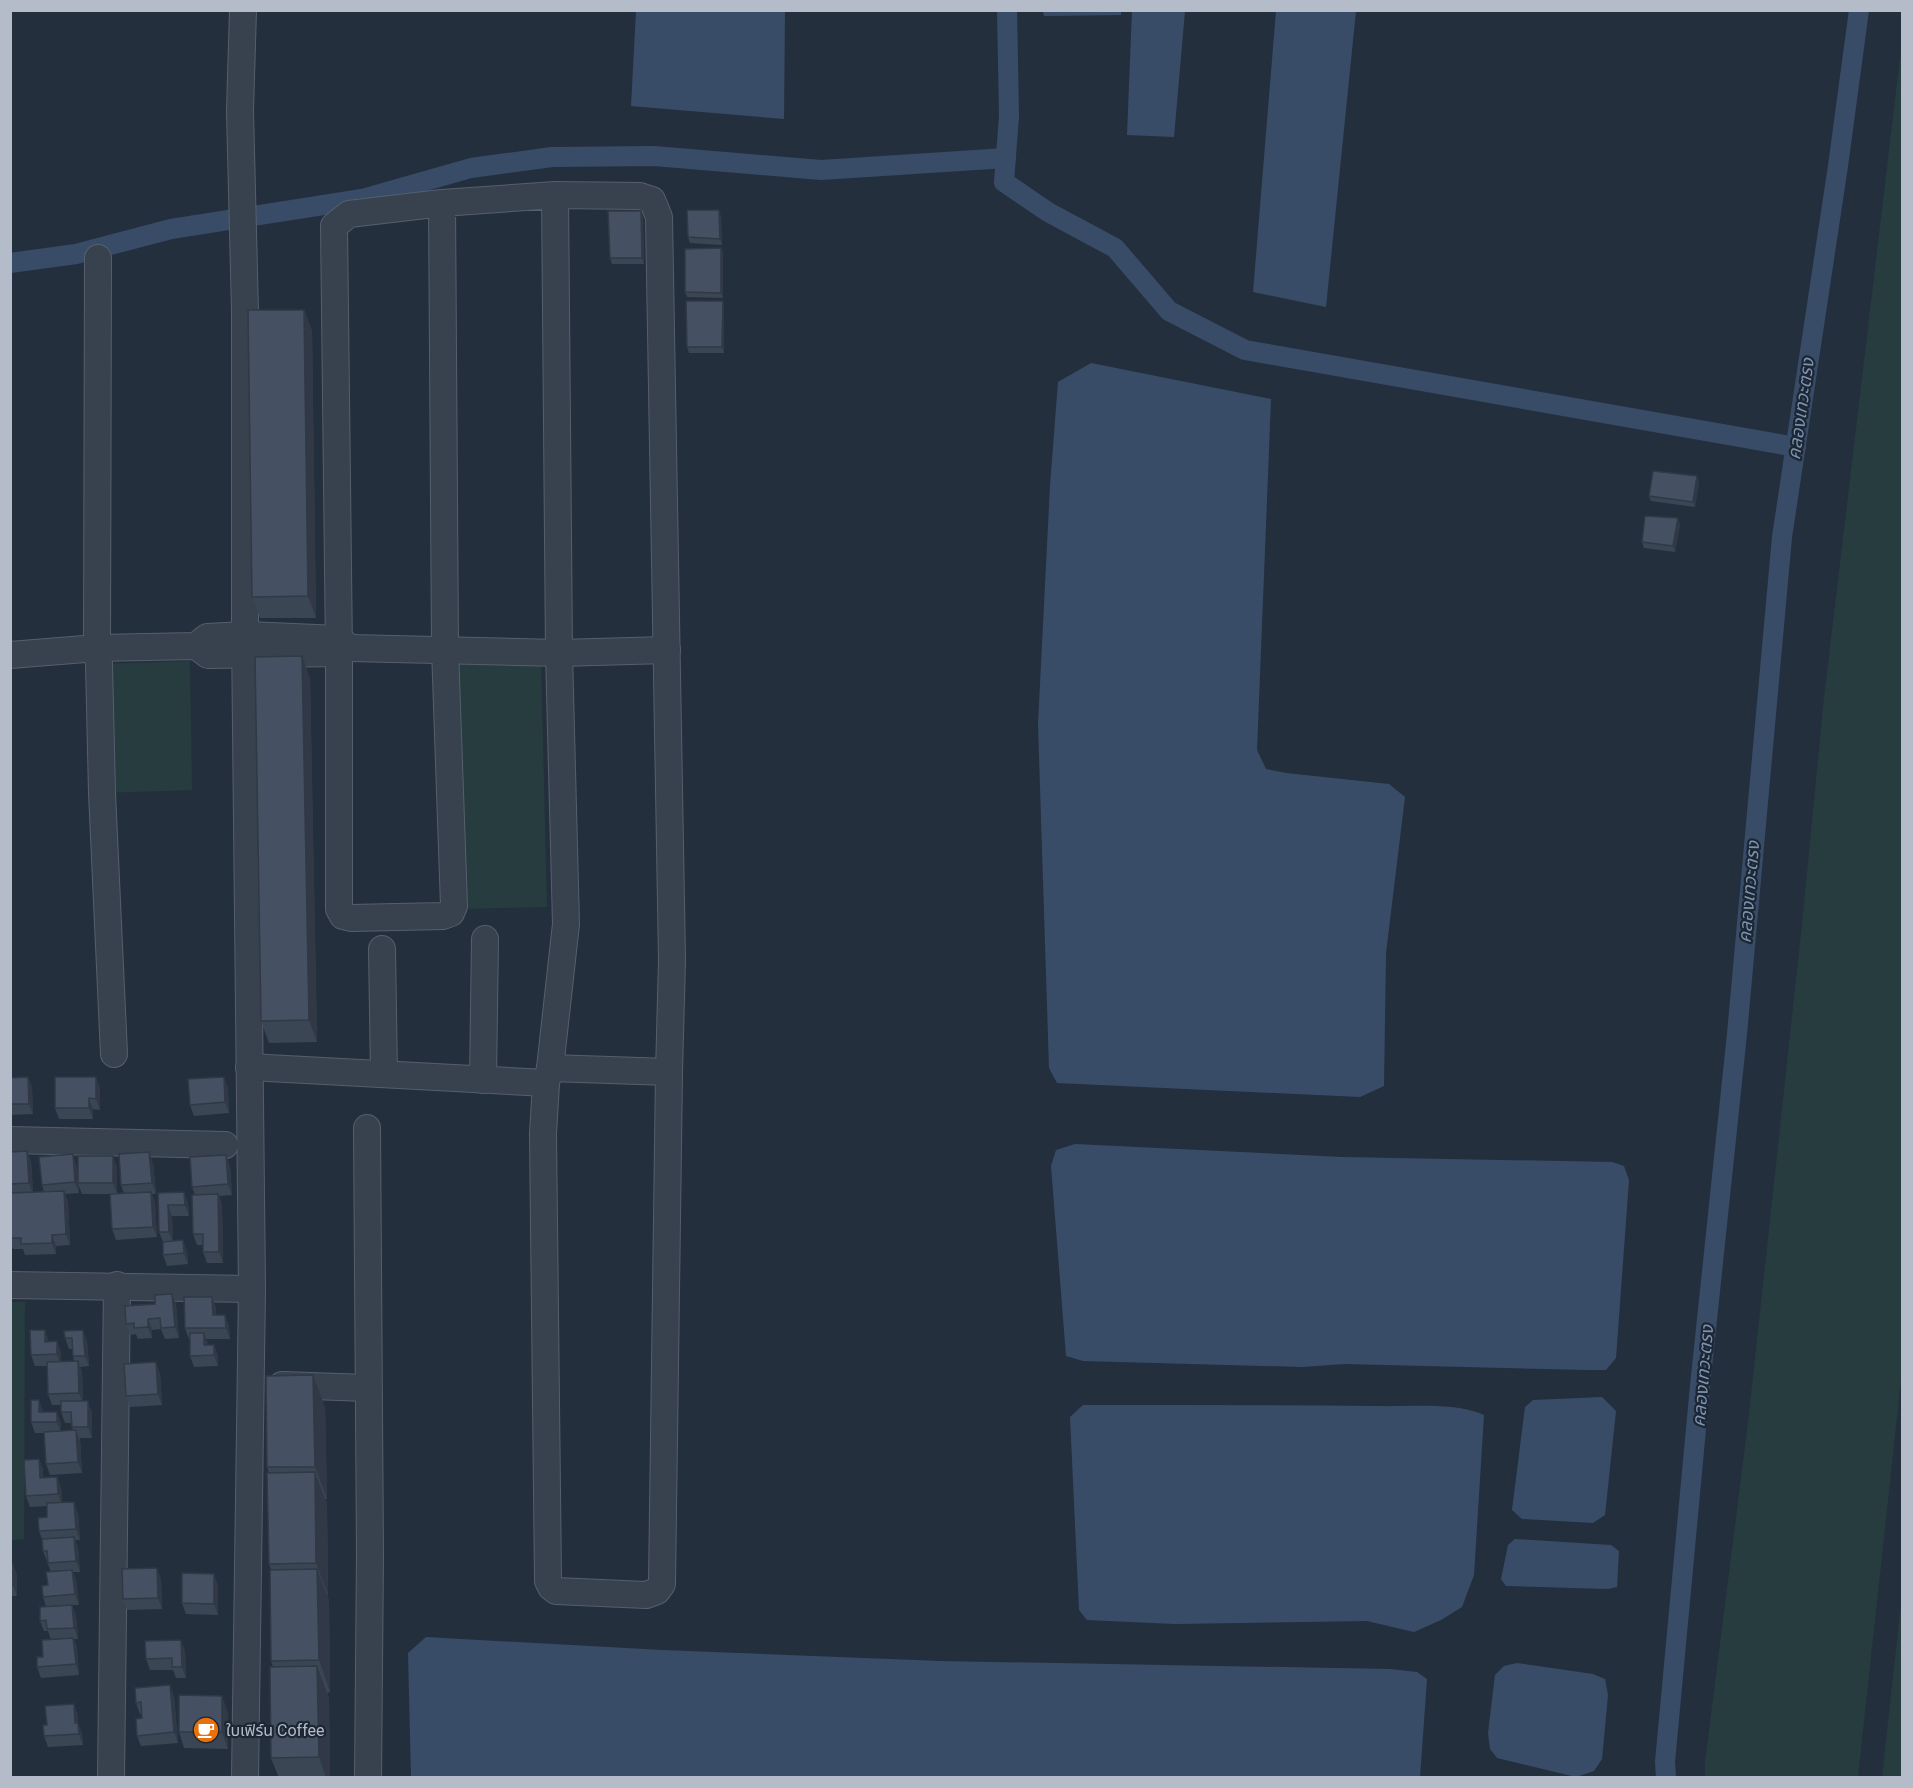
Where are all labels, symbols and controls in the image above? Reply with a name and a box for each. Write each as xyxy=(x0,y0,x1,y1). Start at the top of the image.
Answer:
water label: คลองเทวะตรง xyxy=(1783,355,1818,461)
water label: คลองเทวะตรง xyxy=(1734,839,1764,944)
water label: คลองเทวะตรง xyxy=(1688,1323,1718,1428)
cafe icon: ใบเฟิร์น Coffee xyxy=(191,1715,221,1745)
place label: ใบเฟิร์น Coffee xyxy=(226,1721,324,1740)

